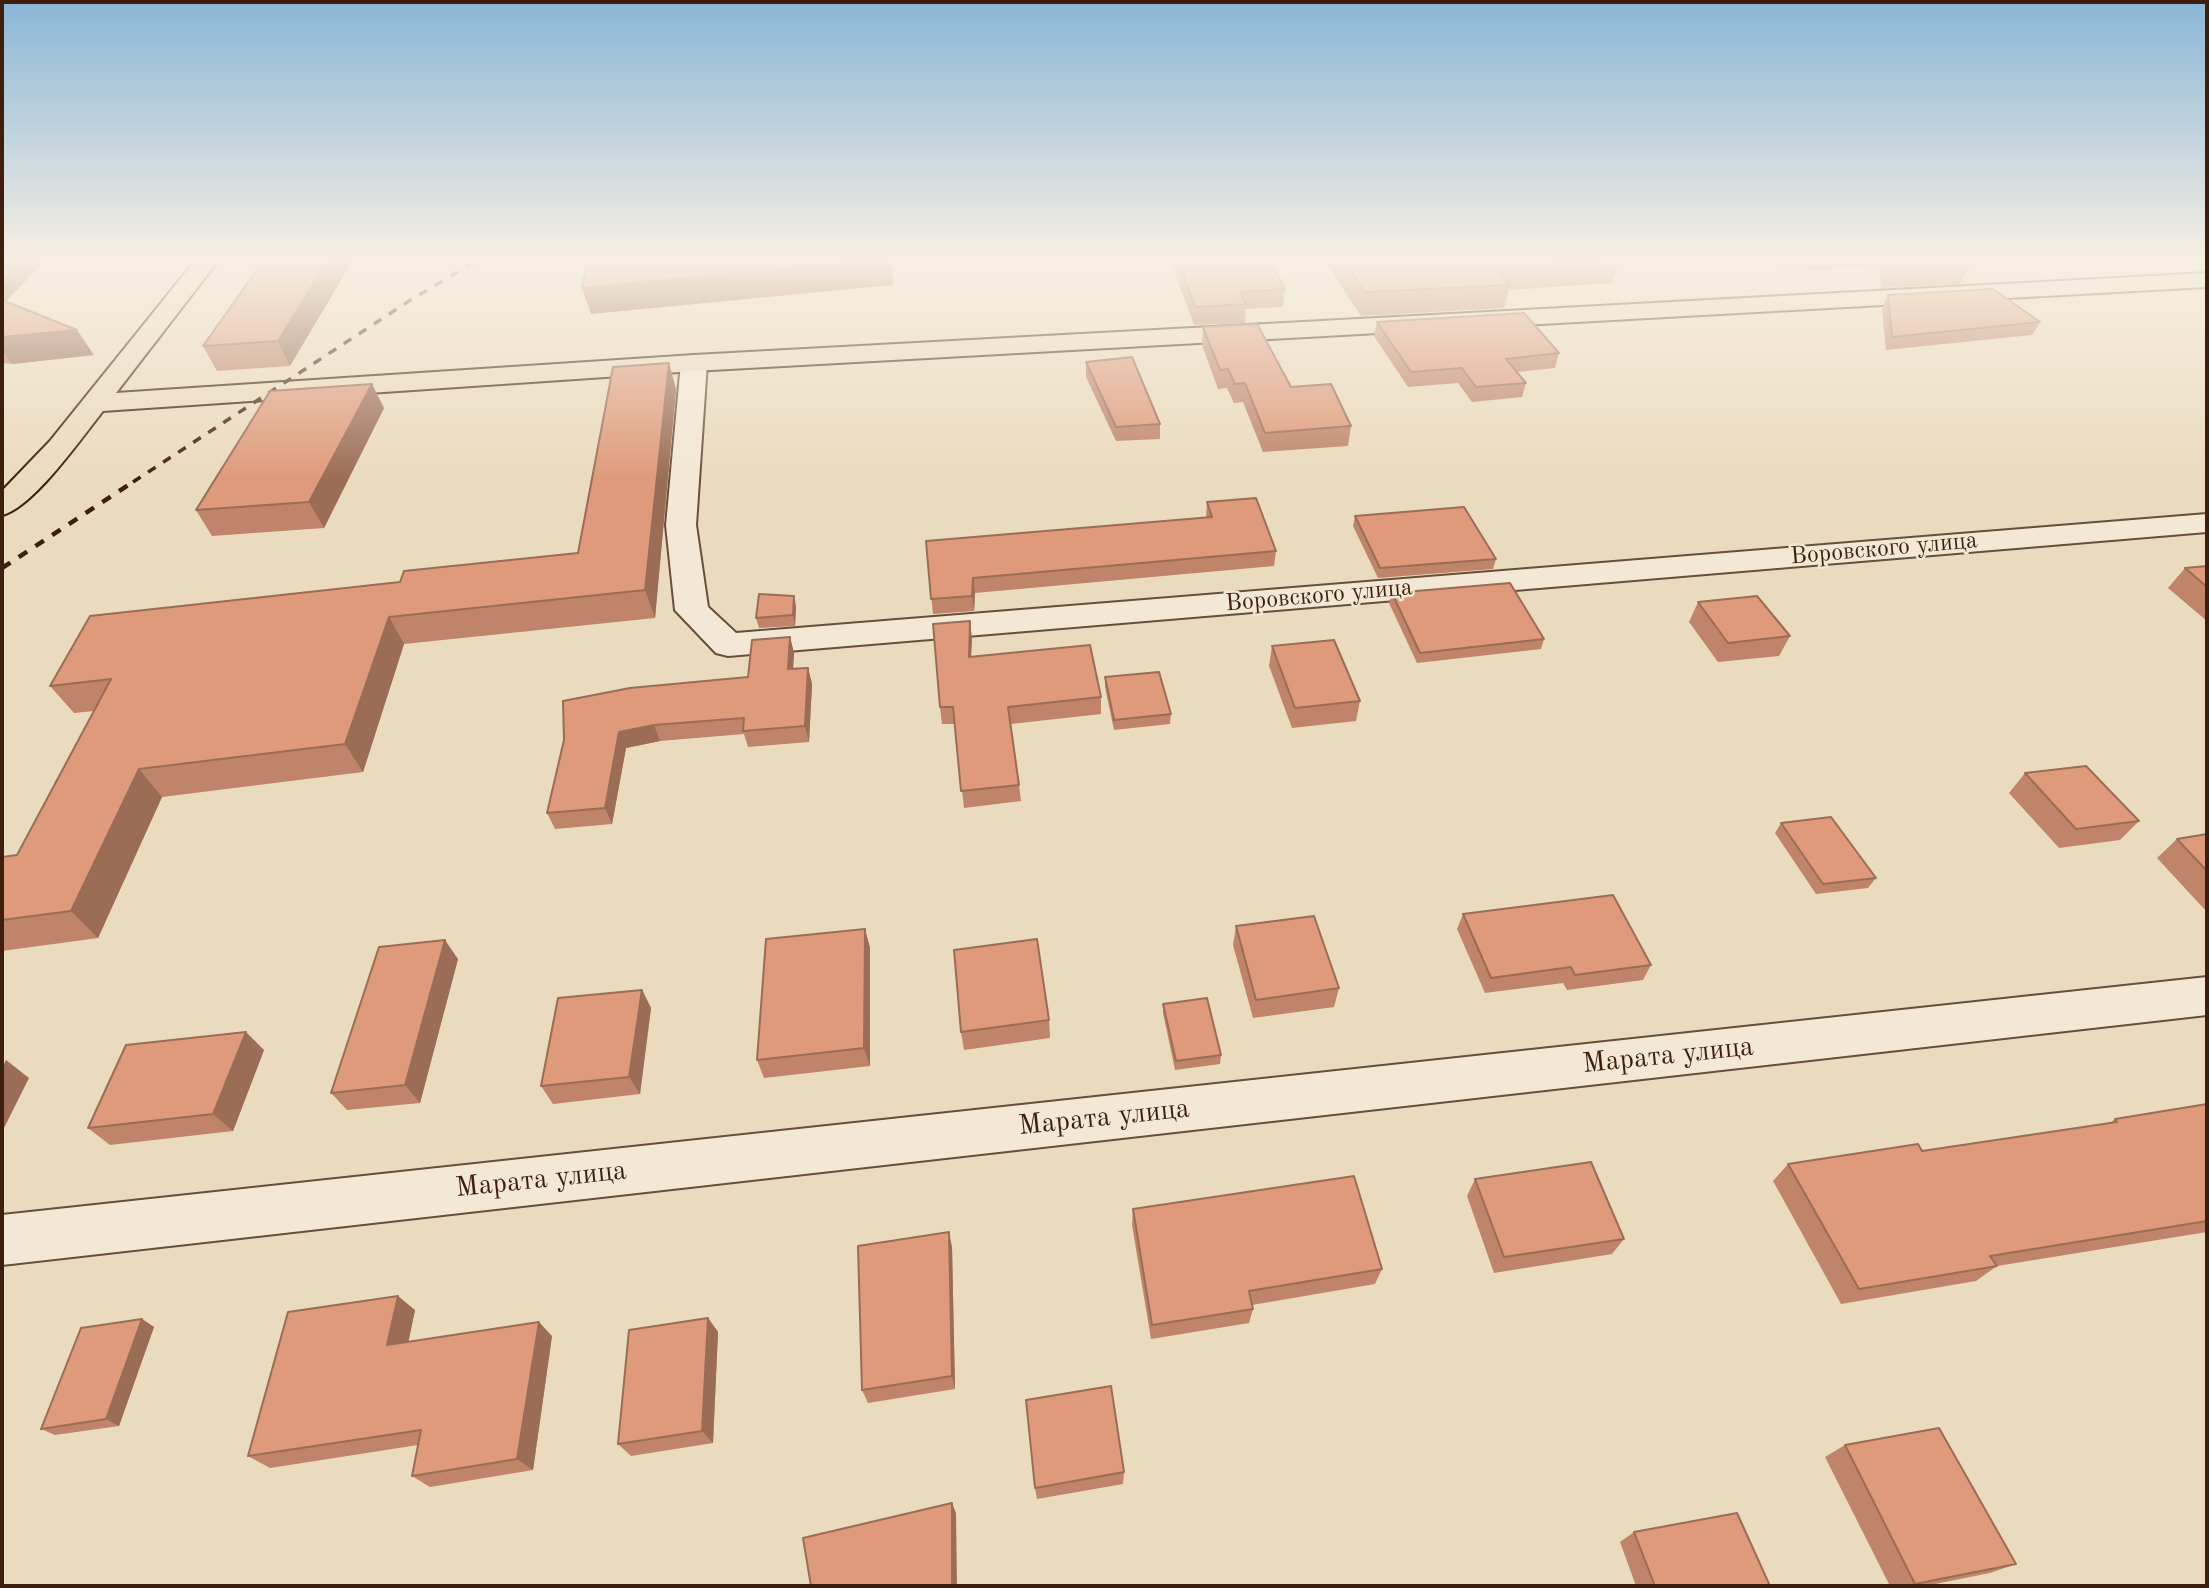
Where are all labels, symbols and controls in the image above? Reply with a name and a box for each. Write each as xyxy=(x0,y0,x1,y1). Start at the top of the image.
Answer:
street label: Воровского улица xyxy=(1789,526,1979,572)
street label: Воровского улица xyxy=(1224,573,1414,619)
street label: Марата улица xyxy=(1581,1030,1755,1082)
street label: Марата улица xyxy=(1017,1092,1191,1144)
street label: Марата улица xyxy=(454,1154,628,1206)

